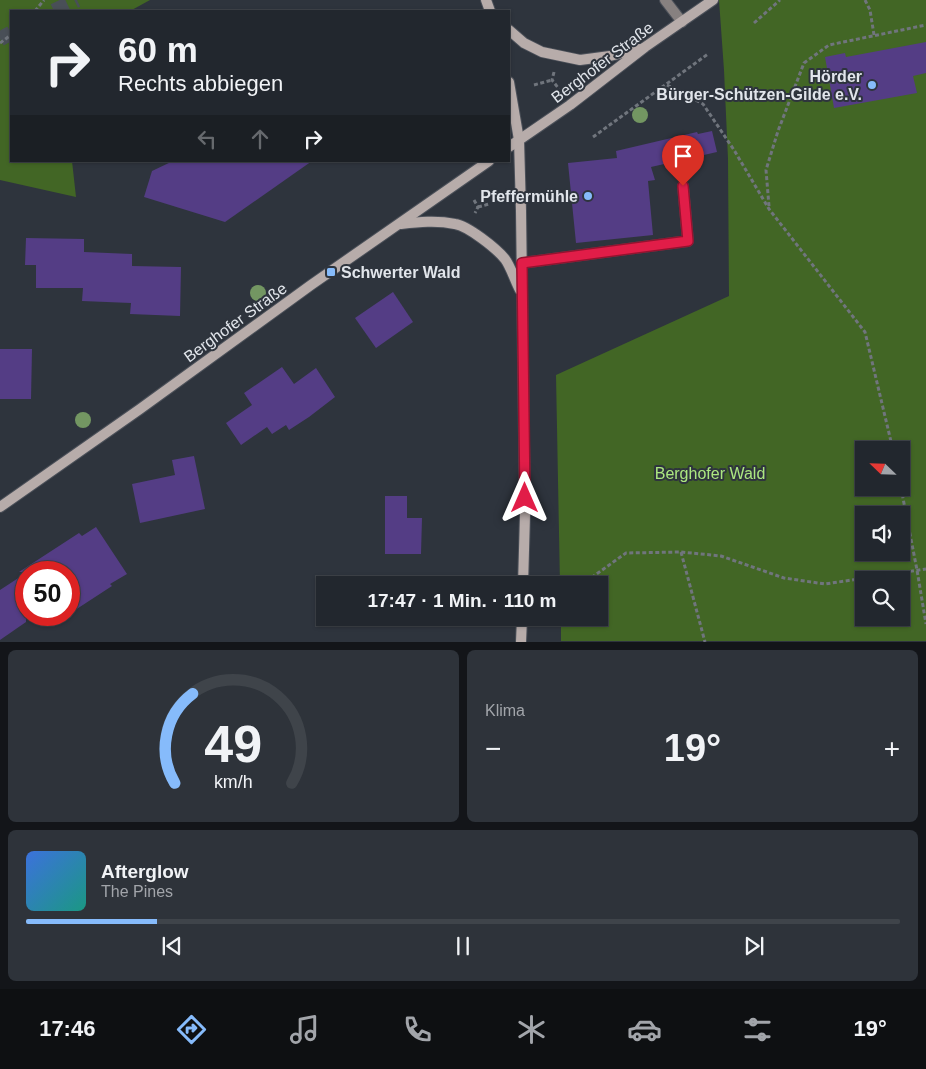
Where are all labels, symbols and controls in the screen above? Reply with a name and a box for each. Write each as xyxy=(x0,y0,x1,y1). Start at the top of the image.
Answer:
street label: Berghofer Straße xyxy=(548,19,657,106)
icon: right xyxy=(35,30,100,95)
text: 60 m xyxy=(118,30,198,69)
place label: Hörder Bürger-Schützen-Gilde e.V. xyxy=(656,68,862,103)
text: Rechts abbiegen xyxy=(118,71,283,96)
marker: Hörder Bürger-Schützen-Gilde e.V. xyxy=(866,79,878,91)
icon: left xyxy=(193,125,221,153)
icon: ahead xyxy=(246,125,274,153)
icon: right xyxy=(299,125,327,153)
pin xyxy=(662,135,704,186)
icon: arrive xyxy=(669,142,697,170)
place label: Pfeffermühle xyxy=(480,188,578,205)
marker: Pfeffermühle xyxy=(582,190,594,202)
place label: Schwerter Wald xyxy=(341,264,460,281)
marker: Schwerter Wald xyxy=(325,266,337,278)
street label: Berghofer Straße xyxy=(181,279,290,365)
north arrow xyxy=(855,441,910,496)
map controls xyxy=(855,441,910,626)
park label: Berghofer Wald xyxy=(655,465,765,482)
position arrow xyxy=(498,471,550,523)
button: sound xyxy=(855,506,910,561)
speed limit sign: 50 xyxy=(15,561,80,626)
button: search xyxy=(855,571,910,626)
text: 17:47 · 1 Min. · 110 m xyxy=(367,590,557,611)
text: Klima xyxy=(485,702,525,719)
text: 49 xyxy=(205,715,262,773)
text: 19° xyxy=(664,727,721,769)
text: − xyxy=(485,733,501,764)
text: + xyxy=(884,733,900,764)
text: km/h xyxy=(214,772,253,792)
text: Afterglow xyxy=(101,861,189,882)
text: The Pines xyxy=(101,883,173,900)
icon: previous xyxy=(158,932,186,960)
icon: pause xyxy=(449,932,477,960)
icon: next xyxy=(740,932,768,960)
icon: directions xyxy=(174,1012,209,1047)
icon: music xyxy=(287,1012,322,1047)
icon: phone xyxy=(400,1012,435,1047)
icon: climate xyxy=(514,1012,549,1047)
icon: car xyxy=(627,1012,662,1047)
icon: filters xyxy=(740,1012,775,1047)
text: 17:46 xyxy=(39,1016,95,1041)
text: 19° xyxy=(854,1016,887,1041)

